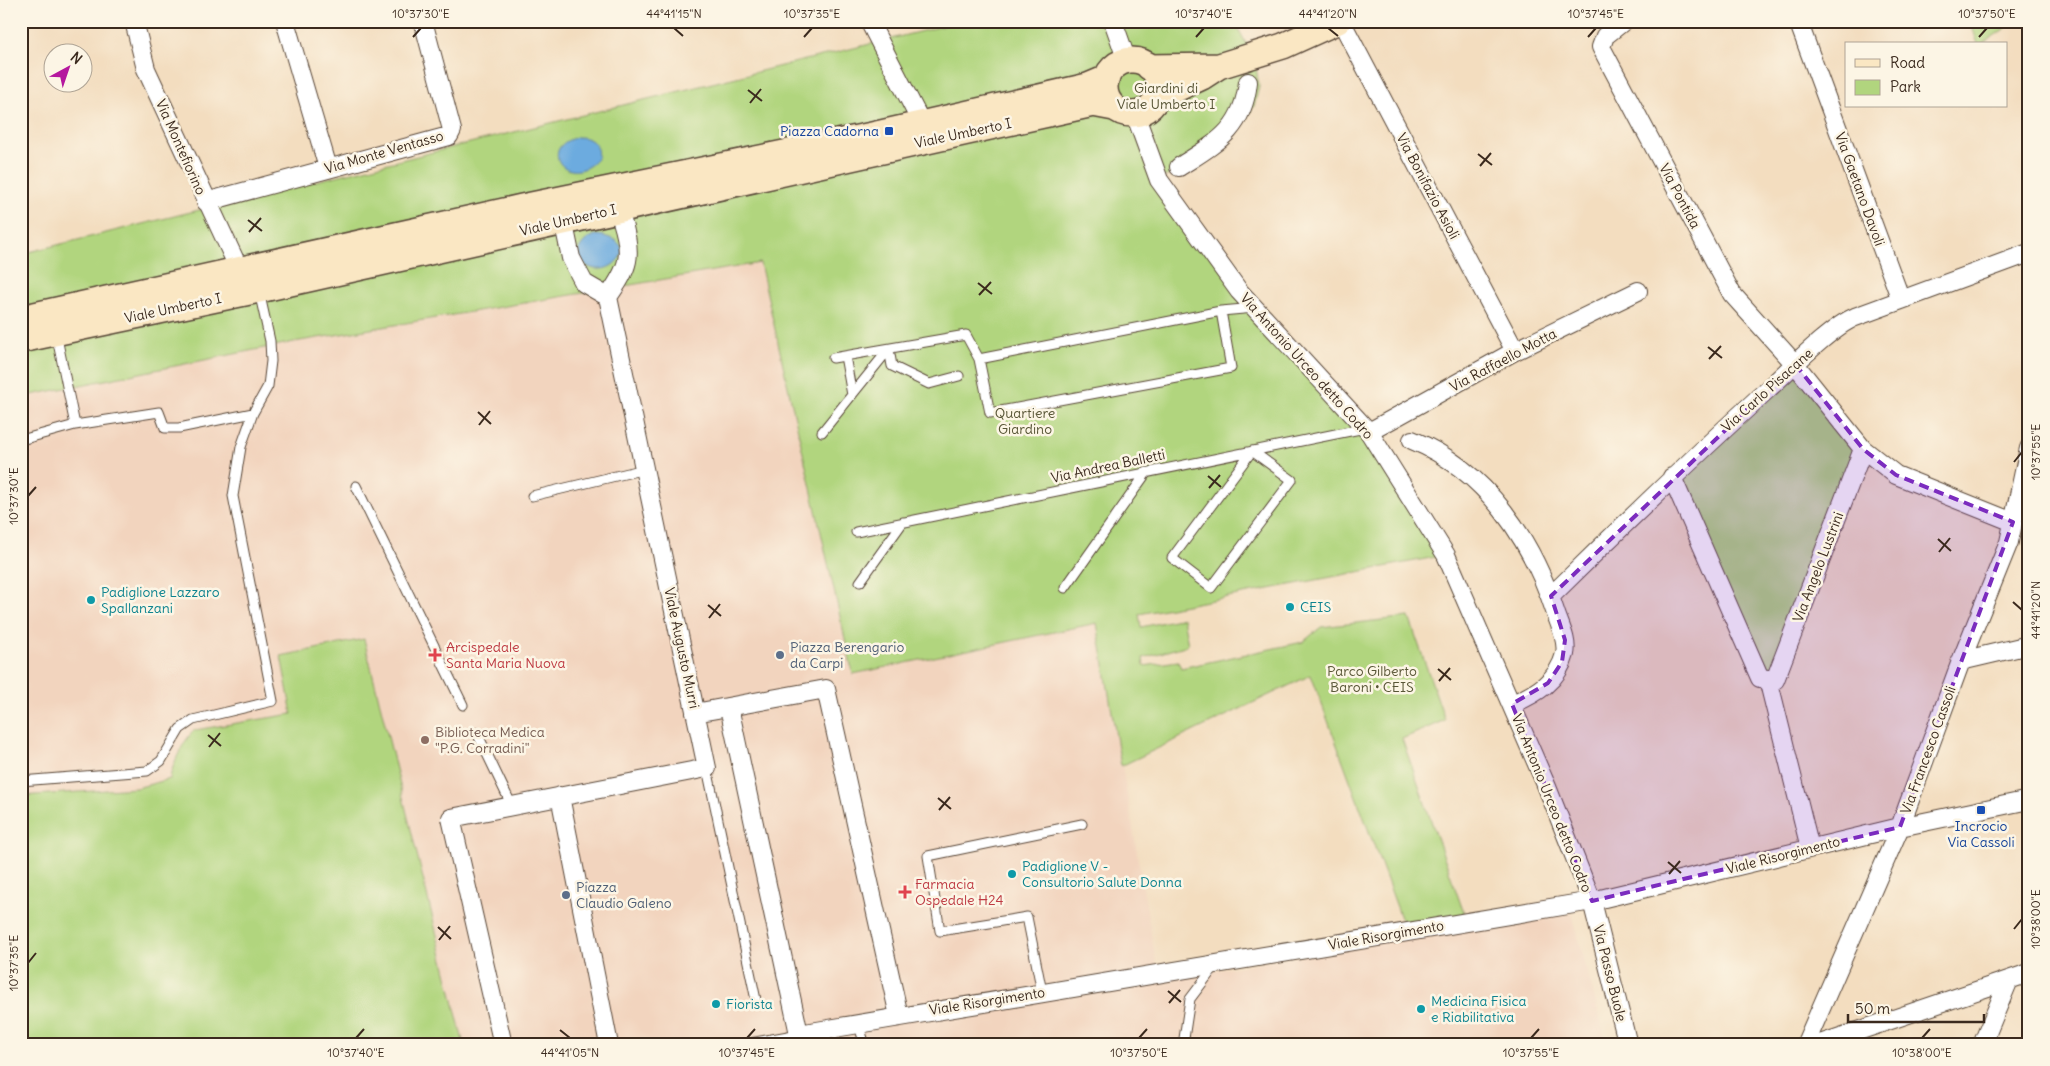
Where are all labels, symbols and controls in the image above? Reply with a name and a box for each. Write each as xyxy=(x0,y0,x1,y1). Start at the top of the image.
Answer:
text: 10°37'30"E xyxy=(392,6,450,21)
text: 44°41'15"N xyxy=(646,6,702,21)
text: 10°37'35"E xyxy=(784,6,840,21)
text: 10°37'40"E xyxy=(1175,6,1233,21)
text: 44°41'20"N xyxy=(1299,6,1357,21)
text: 10°37'45"E xyxy=(1568,6,1624,21)
text: 10°37'50"E xyxy=(1958,6,2016,21)
north arrow xyxy=(42,42,92,92)
legend xyxy=(1845,42,2008,108)
text: N xyxy=(67,48,86,68)
text: Road xyxy=(1890,53,1925,72)
text: Park xyxy=(1890,77,1921,96)
park label: Giardini di Viale Umberto I xyxy=(1117,79,1215,113)
street label: Via Montefiorino xyxy=(152,96,210,198)
street label: Viale Umberto I xyxy=(913,114,1013,152)
place label: Piazza Cadorna xyxy=(780,122,879,140)
marker: Piazza Cadorna xyxy=(883,125,895,137)
street label: Via Monte Ventasso xyxy=(322,126,446,178)
street label: Via Bonifazio Asioli xyxy=(1392,130,1464,242)
street label: Via Gaetano Davoli xyxy=(1831,130,1889,248)
street label: Via Pontida xyxy=(1655,160,1705,232)
street label: Viale Umberto I xyxy=(518,200,618,240)
street label: Viale Umberto I xyxy=(123,289,223,327)
street label: Via Antonio Urceo detto Codro xyxy=(1236,289,1378,443)
street label: Via Raffaello Motta xyxy=(1447,324,1559,396)
street label: Via Carlo Pisacane xyxy=(1718,344,1816,436)
park label: Quartiere Giardino xyxy=(995,404,1055,438)
text: 10°37'55"E xyxy=(2028,424,2043,480)
street label: Via Andrea Balletti xyxy=(1049,445,1167,487)
text: 10°37'30"E xyxy=(6,467,21,525)
street label: Via Angelo Lustrini xyxy=(1789,509,1847,625)
text: 44°41'20"N xyxy=(2028,581,2043,639)
place label: Padiglione Lazzaro Spallanzani xyxy=(101,583,220,617)
street label: Viale Augusto Murri xyxy=(660,586,704,710)
marker: Padiglione Lazzaro Spallanzani xyxy=(85,594,97,606)
place label: CEIS xyxy=(1300,598,1331,616)
marker: CEIS xyxy=(1284,601,1296,613)
place label: Arcispedale Santa Maria Nuova xyxy=(446,638,566,672)
place label: Piazza Berengario da Carpi xyxy=(790,638,904,672)
marker: Arcispedale Santa Maria Nuova xyxy=(428,648,442,662)
marker: Piazza Berengario da Carpi xyxy=(774,649,786,661)
park label: Parco Gilberto Baroni • CEIS xyxy=(1327,662,1417,696)
street label: Via Francesco Cassoli xyxy=(1896,683,1960,817)
street label: Via Antonio Urceo detto Codro xyxy=(1508,711,1596,895)
place label: Biblioteca Medica "P.G. Corradini" xyxy=(435,723,545,757)
marker: Biblioteca Medica "P.G. Corradini" xyxy=(419,734,431,746)
marker: Incrocio Via Cassoli xyxy=(1975,804,1987,816)
place label: Incrocio Via Cassoli xyxy=(1947,817,2015,851)
street label: Viale Risorgimento xyxy=(1724,832,1842,878)
place label: Padiglione V - Consultorio Salute Donna xyxy=(1022,857,1182,891)
marker: Padiglione V - Consultorio Salute Donna xyxy=(1006,868,1018,880)
place label: Farmacia Ospedale H24 xyxy=(915,875,1004,909)
place label: Piazza Claudio Galeno xyxy=(576,878,672,912)
marker: Farmacia Ospedale H24 xyxy=(899,886,911,898)
marker: Piazza Claudio Galeno xyxy=(560,889,572,901)
text: 10°38'00"E xyxy=(2028,889,2043,949)
street label: Viale Risorgimento xyxy=(1327,916,1445,954)
street label: Via Passo Buole xyxy=(1589,923,1631,1023)
text: 10°37'35"E xyxy=(6,935,21,991)
street label: Viale Risorgimento xyxy=(928,983,1046,1019)
scale bar xyxy=(1848,991,1984,1023)
place label: Medicina Fisica e Riabilitativa xyxy=(1431,992,1526,1026)
place label: Fiorista xyxy=(726,995,773,1013)
marker: Fiorista xyxy=(710,998,722,1010)
text: 50 m xyxy=(1855,999,1890,1018)
marker: Medicina Fisica e Riabilitativa xyxy=(1415,1003,1427,1015)
text: 10°37'40"E xyxy=(327,1045,385,1060)
text: 44°41'05"N xyxy=(541,1045,599,1060)
text: 10°37'45"E xyxy=(719,1045,775,1060)
text: 10°37'50"E xyxy=(1110,1045,1168,1060)
text: 10°37'55"E xyxy=(1503,1045,1559,1060)
text: 10°38'00"E xyxy=(1892,1045,1952,1060)

